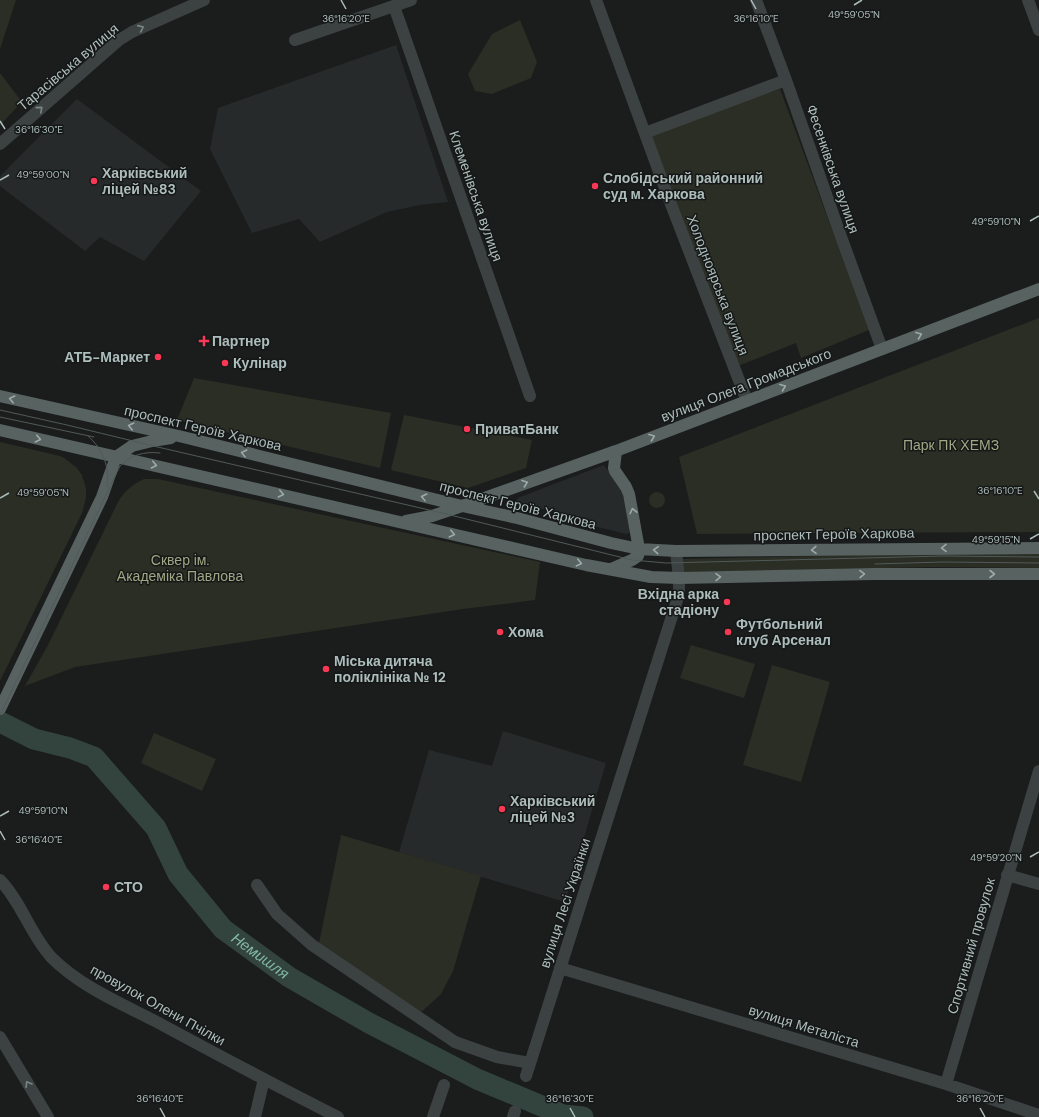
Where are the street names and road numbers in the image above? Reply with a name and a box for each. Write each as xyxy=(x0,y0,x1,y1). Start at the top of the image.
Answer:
street label: Тарасівська вулиця xyxy=(14,20,122,114)
street label: Фесенківська вулиця xyxy=(802,102,864,236)
street label: Клеменівська вулиця xyxy=(445,128,507,264)
street label: Холодноярська вулиця xyxy=(683,212,753,358)
street label: вулиця Олега Громадського xyxy=(658,344,834,426)
street label: проспект Героїв Харкова xyxy=(123,401,284,455)
street label: проспект Героїв Харкова xyxy=(438,477,599,533)
street label: проспект Героїв Харкова xyxy=(753,524,915,544)
street label: вулиця Лесі Українки xyxy=(536,836,594,970)
street label: Спортивний провулок xyxy=(943,875,999,1016)
street label: провулок Олени Пчілки xyxy=(87,960,229,1050)
street label: вулиця Металіста xyxy=(747,1001,862,1051)

